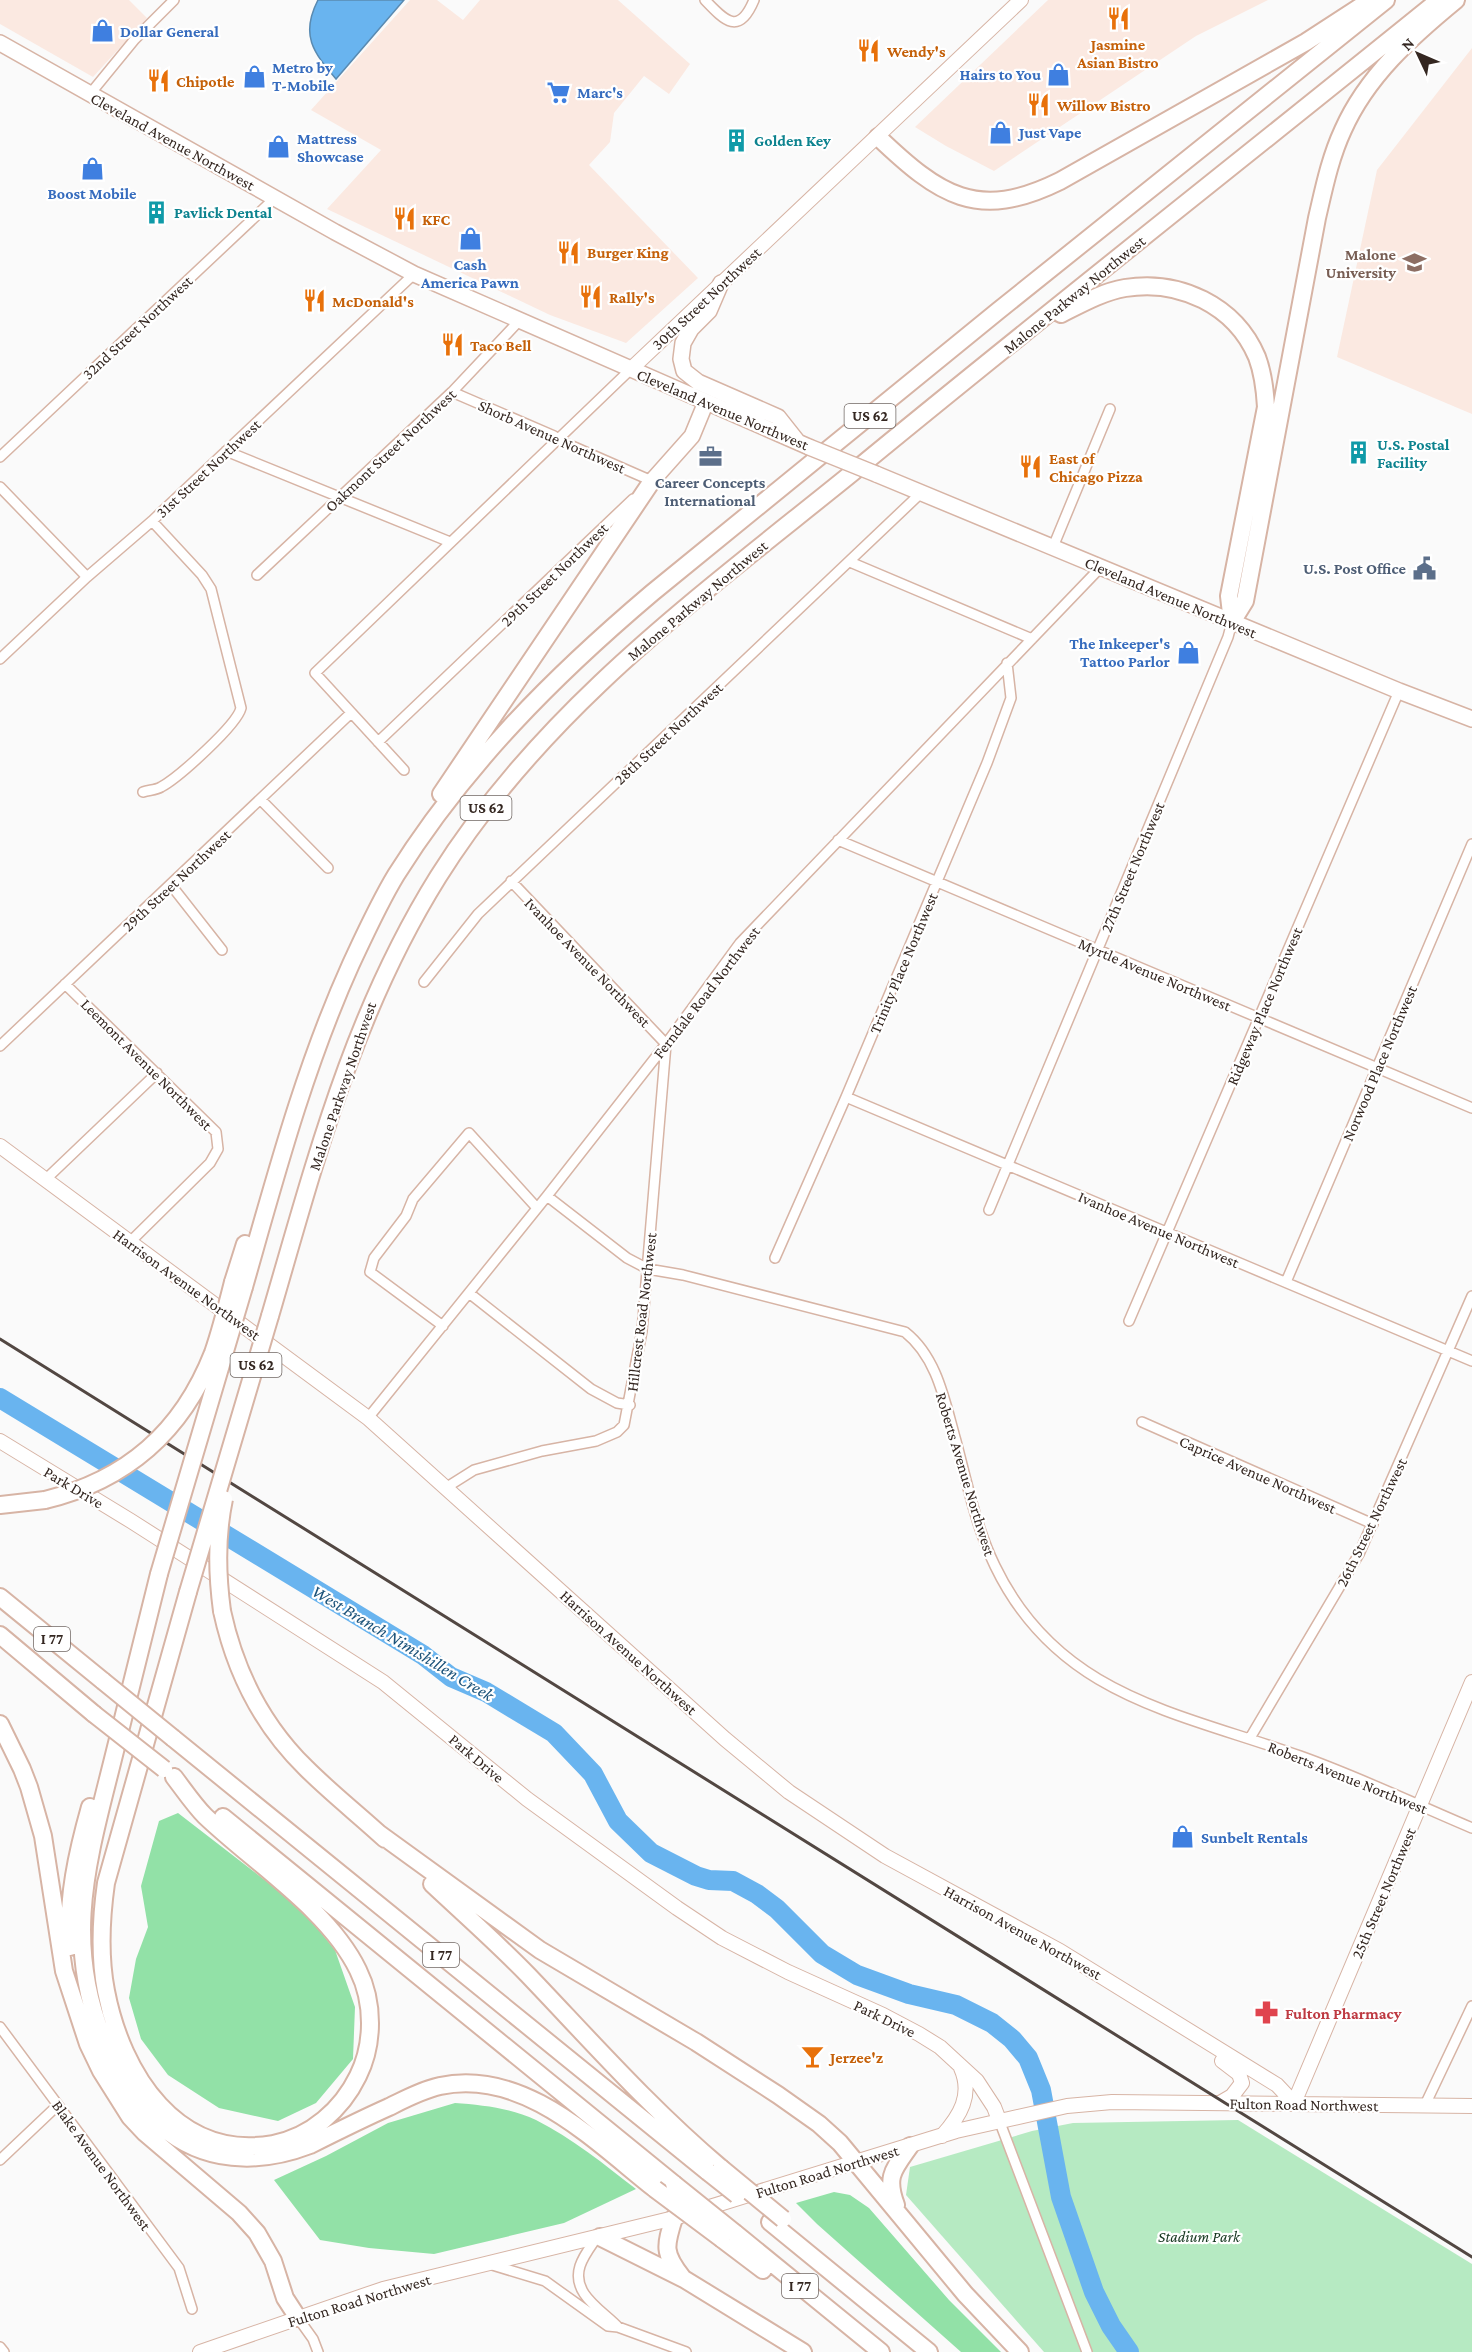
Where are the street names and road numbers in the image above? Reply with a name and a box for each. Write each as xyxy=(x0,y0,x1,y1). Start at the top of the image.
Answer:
street label: Cleveland Avenue Northwest xyxy=(88,89,258,194)
street label: Malone Parkway Northwest xyxy=(1000,232,1150,358)
street label: 30th Street Northwest xyxy=(649,243,765,353)
street label: 32nd Street Northwest xyxy=(79,272,196,383)
street label: Cleveland Avenue Northwest xyxy=(634,366,812,454)
street label: Oakmont Street Northwest xyxy=(322,385,460,515)
street label: Shorb Avenue Northwest xyxy=(476,396,629,477)
road number: US 62 xyxy=(844,404,896,428)
street label: 31st Street Northwest xyxy=(153,415,264,521)
street label: 29th Street Northwest xyxy=(498,519,612,630)
street label: Malone Parkway Northwest xyxy=(624,536,772,665)
street label: Cleveland Avenue Northwest xyxy=(1082,554,1260,642)
street label: 28th Street Northwest xyxy=(611,678,726,788)
road number: US 62 xyxy=(460,796,512,820)
street label: 27th Street Northwest xyxy=(1097,799,1168,935)
street label: 29th Street Northwest xyxy=(119,825,234,935)
street label: Trinity Place Northwest xyxy=(866,890,942,1037)
street label: Ivanhoe Avenue Northwest xyxy=(521,894,654,1031)
street label: Ferndale Road Northwest xyxy=(650,923,764,1062)
street label: Ridgeway Place Northwest xyxy=(1223,924,1307,1088)
street label: Myrtle Avenue Northwest xyxy=(1076,935,1234,1016)
street label: Norwood Place Northwest xyxy=(1339,982,1420,1144)
street label: Leemont Avenue Northwest xyxy=(78,995,216,1134)
street label: Malone Parkway Northwest xyxy=(306,999,381,1173)
street label: Ivanhoe Avenue Northwest xyxy=(1076,1188,1242,1271)
street label: Harrison Avenue Northwest xyxy=(110,1225,264,1344)
street label: Hillcrest Road Northwest xyxy=(623,1231,660,1393)
road number: US 62 xyxy=(230,1353,282,1377)
street label: Roberts Avenue Northwest xyxy=(933,1390,999,1559)
street label: Caprice Avenue Northwest xyxy=(1176,1432,1339,1518)
street label: 26th Street Northwest xyxy=(1333,1454,1410,1589)
street label: Park Drive xyxy=(41,1463,107,1512)
street label: Harrison Avenue Northwest xyxy=(557,1587,701,1719)
road number: I 77 xyxy=(34,1627,70,1651)
street label: Park Drive xyxy=(446,1731,508,1786)
street label: Roberts Avenue Northwest xyxy=(1266,1738,1431,1817)
street label: 25th Street Northwest xyxy=(1348,1825,1419,1961)
street label: Harrison Avenue Northwest xyxy=(941,1882,1105,1983)
road number: I 77 xyxy=(423,1943,459,1967)
street label: Park Drive xyxy=(851,1996,918,2041)
street label: Fulton Road Northwest xyxy=(1230,2095,1379,2114)
street label: Blake Avenue Northwest xyxy=(49,2097,155,2234)
street label: Fulton Road Northwest xyxy=(754,2141,901,2201)
street label: Fulton Road Northwest xyxy=(286,2270,433,2330)
road number: I 77 xyxy=(782,2274,818,2298)

